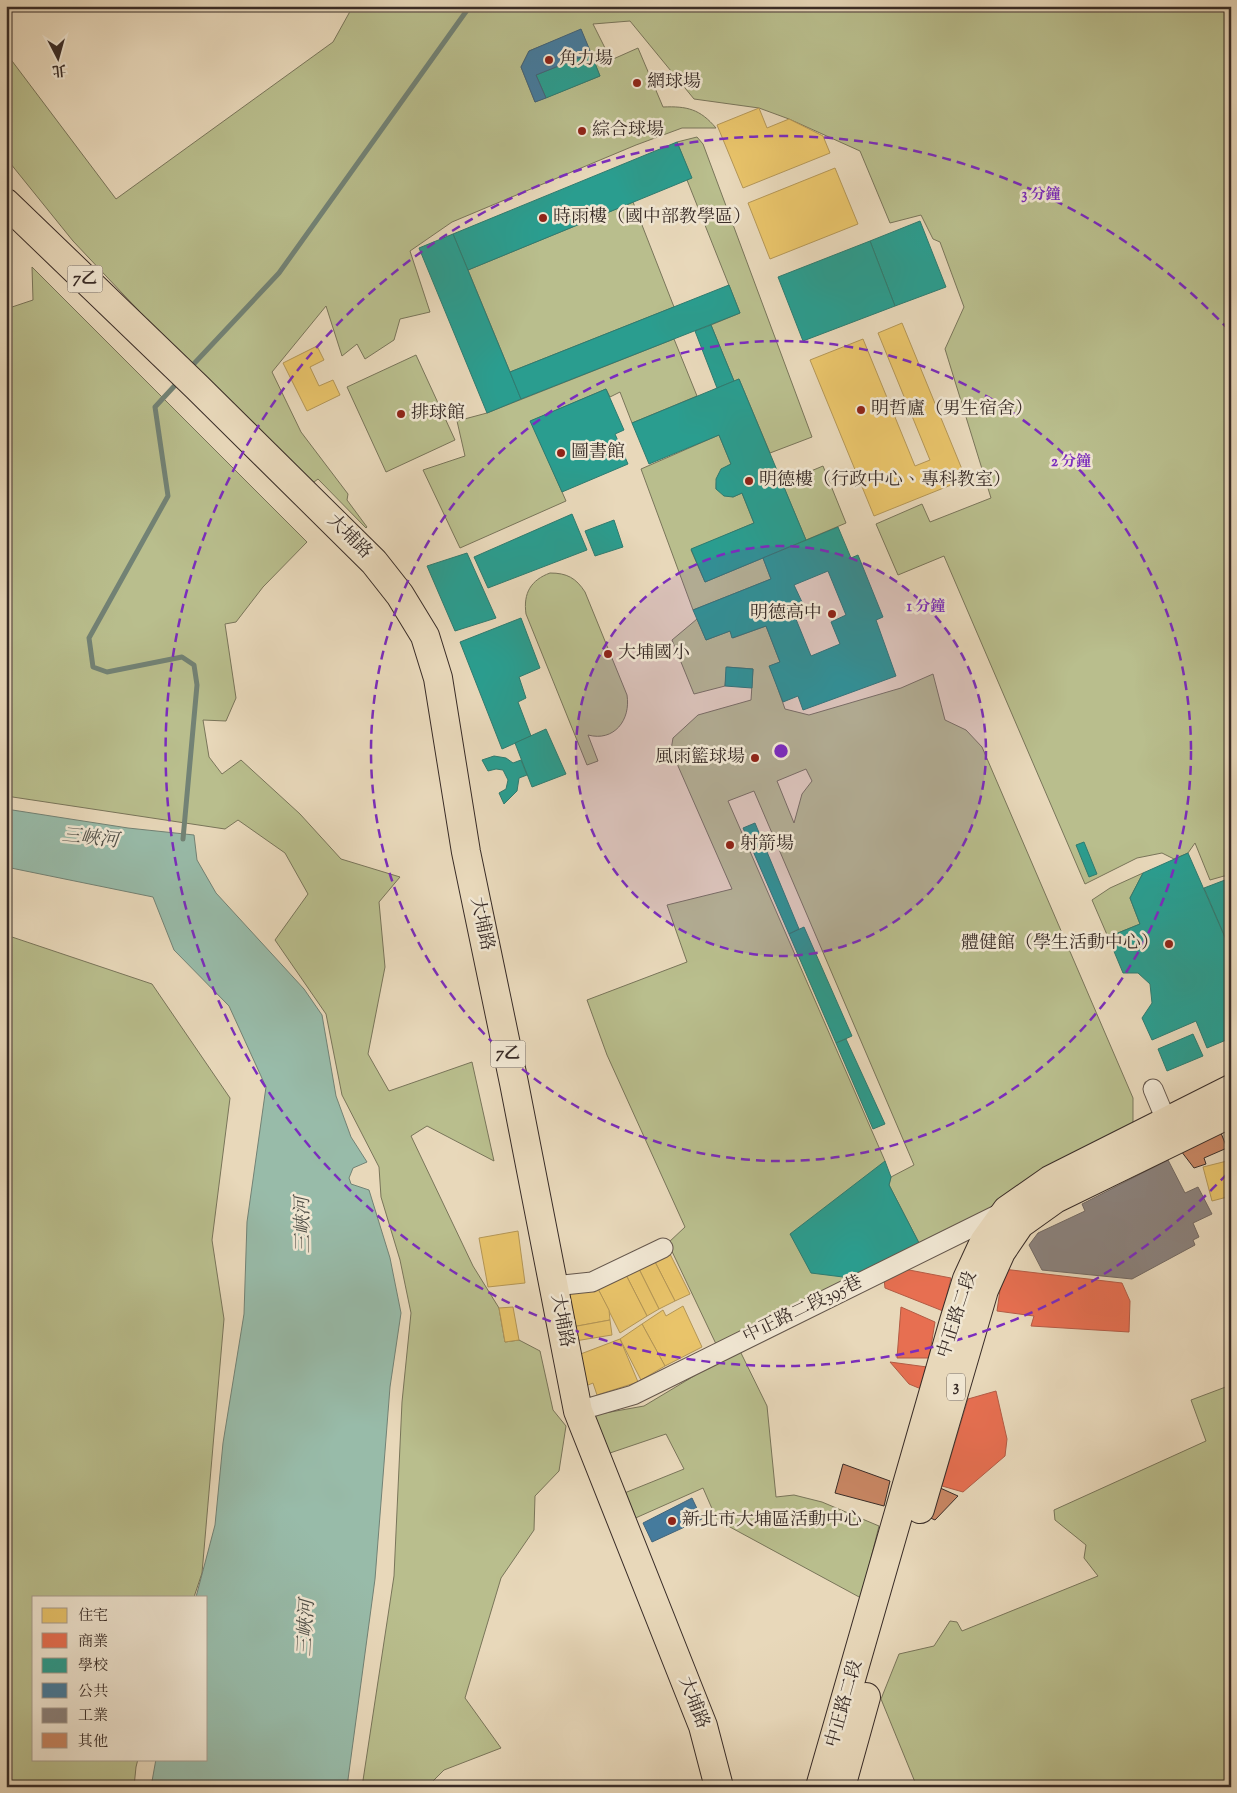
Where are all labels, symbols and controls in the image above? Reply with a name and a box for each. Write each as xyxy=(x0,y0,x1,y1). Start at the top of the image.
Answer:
north arrow xyxy=(32,32,82,82)
place label: 角力場 xyxy=(559,47,613,73)
marker: 角力場 xyxy=(543,54,555,66)
text: 北 xyxy=(51,58,67,80)
place label: 網球場 xyxy=(647,70,701,96)
marker: 網球場 xyxy=(631,77,643,89)
place label: 綜合球場 xyxy=(592,118,664,144)
marker: 綜合球場 xyxy=(576,125,588,137)
text: 3 分鐘 xyxy=(1021,185,1061,206)
place label: 時雨樓（國中部教學區） xyxy=(553,205,751,231)
marker: 時雨樓（國中部教學區） xyxy=(537,212,549,224)
road number: 7乙 xyxy=(68,266,102,292)
place label: 明哲廬（男生宿舍） xyxy=(871,397,1033,423)
place label: 排球館 xyxy=(411,401,465,427)
marker: 明哲廬（男生宿舍） xyxy=(855,404,867,416)
marker: 排球館 xyxy=(395,408,407,420)
place label: 圖書館 xyxy=(571,440,625,466)
marker: 圖書館 xyxy=(555,447,567,459)
text: 2 分鐘 xyxy=(1051,452,1091,473)
place label: 明德樓（行政中心、專科教室） xyxy=(759,468,1011,494)
marker: 明德樓（行政中心、專科教室） xyxy=(743,475,755,487)
street label: 大埔路 xyxy=(321,509,377,565)
text: 1 分鐘 xyxy=(907,597,945,618)
place label: 明德高中 xyxy=(750,601,822,627)
marker: 明德高中 xyxy=(826,608,838,620)
place label: 大埔國小 xyxy=(618,641,690,667)
marker: 大埔國小 xyxy=(602,648,614,660)
centre of rings xyxy=(772,742,790,760)
place label: 風雨籃球場 xyxy=(655,745,745,771)
marker: 風雨籃球場 xyxy=(749,752,761,764)
water label: 三峽河 xyxy=(60,823,123,856)
place label: 射箭場 xyxy=(740,832,794,858)
marker: 射箭場 xyxy=(724,839,736,851)
street label: 大埔路 xyxy=(463,895,499,953)
place label: 體健館（學生活動中心） xyxy=(961,931,1159,957)
marker: 體健館（學生活動中心） xyxy=(1163,938,1175,950)
road number: 7乙 xyxy=(490,1040,526,1068)
water label: 三峽河 xyxy=(290,1193,318,1254)
street label: 中正路二段 xyxy=(932,1268,984,1362)
street label: 中正路二段395巷 xyxy=(739,1270,867,1350)
street label: 大埔路 xyxy=(543,1292,579,1350)
road number: 3 xyxy=(947,1374,965,1400)
place label: 新北市大埔區活動中心 xyxy=(682,1508,862,1534)
marker: 新北市大埔區活動中心 xyxy=(666,1515,678,1527)
legend xyxy=(32,1596,208,1760)
water label: 三峽河 xyxy=(292,1596,322,1657)
text: 住宅 xyxy=(78,1606,108,1627)
text: 商業 xyxy=(78,1632,108,1653)
text: 學校 xyxy=(78,1656,108,1677)
street label: 中正路二段 xyxy=(820,1657,870,1751)
street label: 大埔路 xyxy=(671,1673,715,1733)
text: 公共 xyxy=(78,1682,108,1703)
text: 工業 xyxy=(78,1706,108,1727)
text: 其他 xyxy=(78,1732,108,1753)

